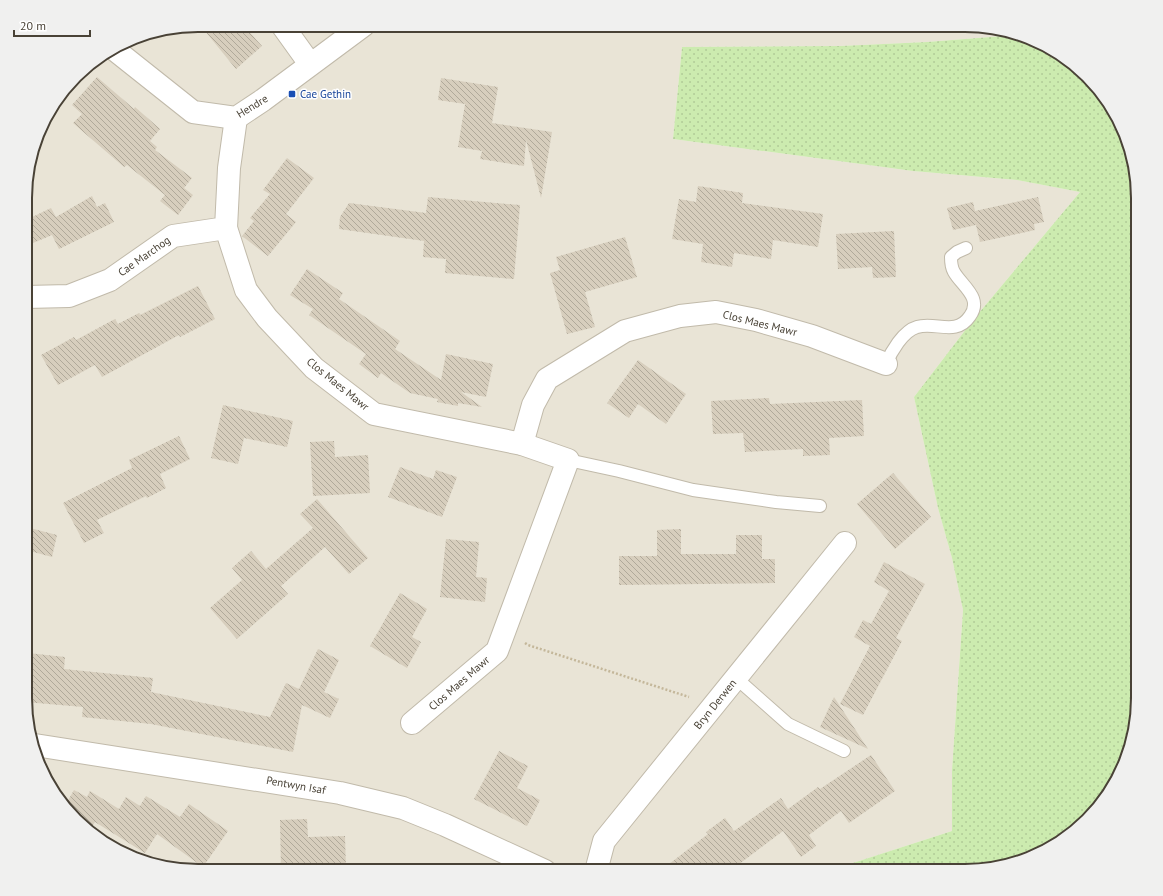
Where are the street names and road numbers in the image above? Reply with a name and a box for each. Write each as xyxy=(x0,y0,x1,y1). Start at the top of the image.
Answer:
street label: Hendre xyxy=(234,91,271,121)
street label: Cae Marchog xyxy=(115,233,173,279)
street label: Clos Maes Mawr xyxy=(721,307,799,339)
street label: Clos Maes Mawr xyxy=(304,355,372,414)
street label: Clos Maes Mawr xyxy=(426,653,493,713)
street label: Bryn Derwen xyxy=(691,676,739,732)
street label: Pentwyn Isaf xyxy=(265,773,327,797)

